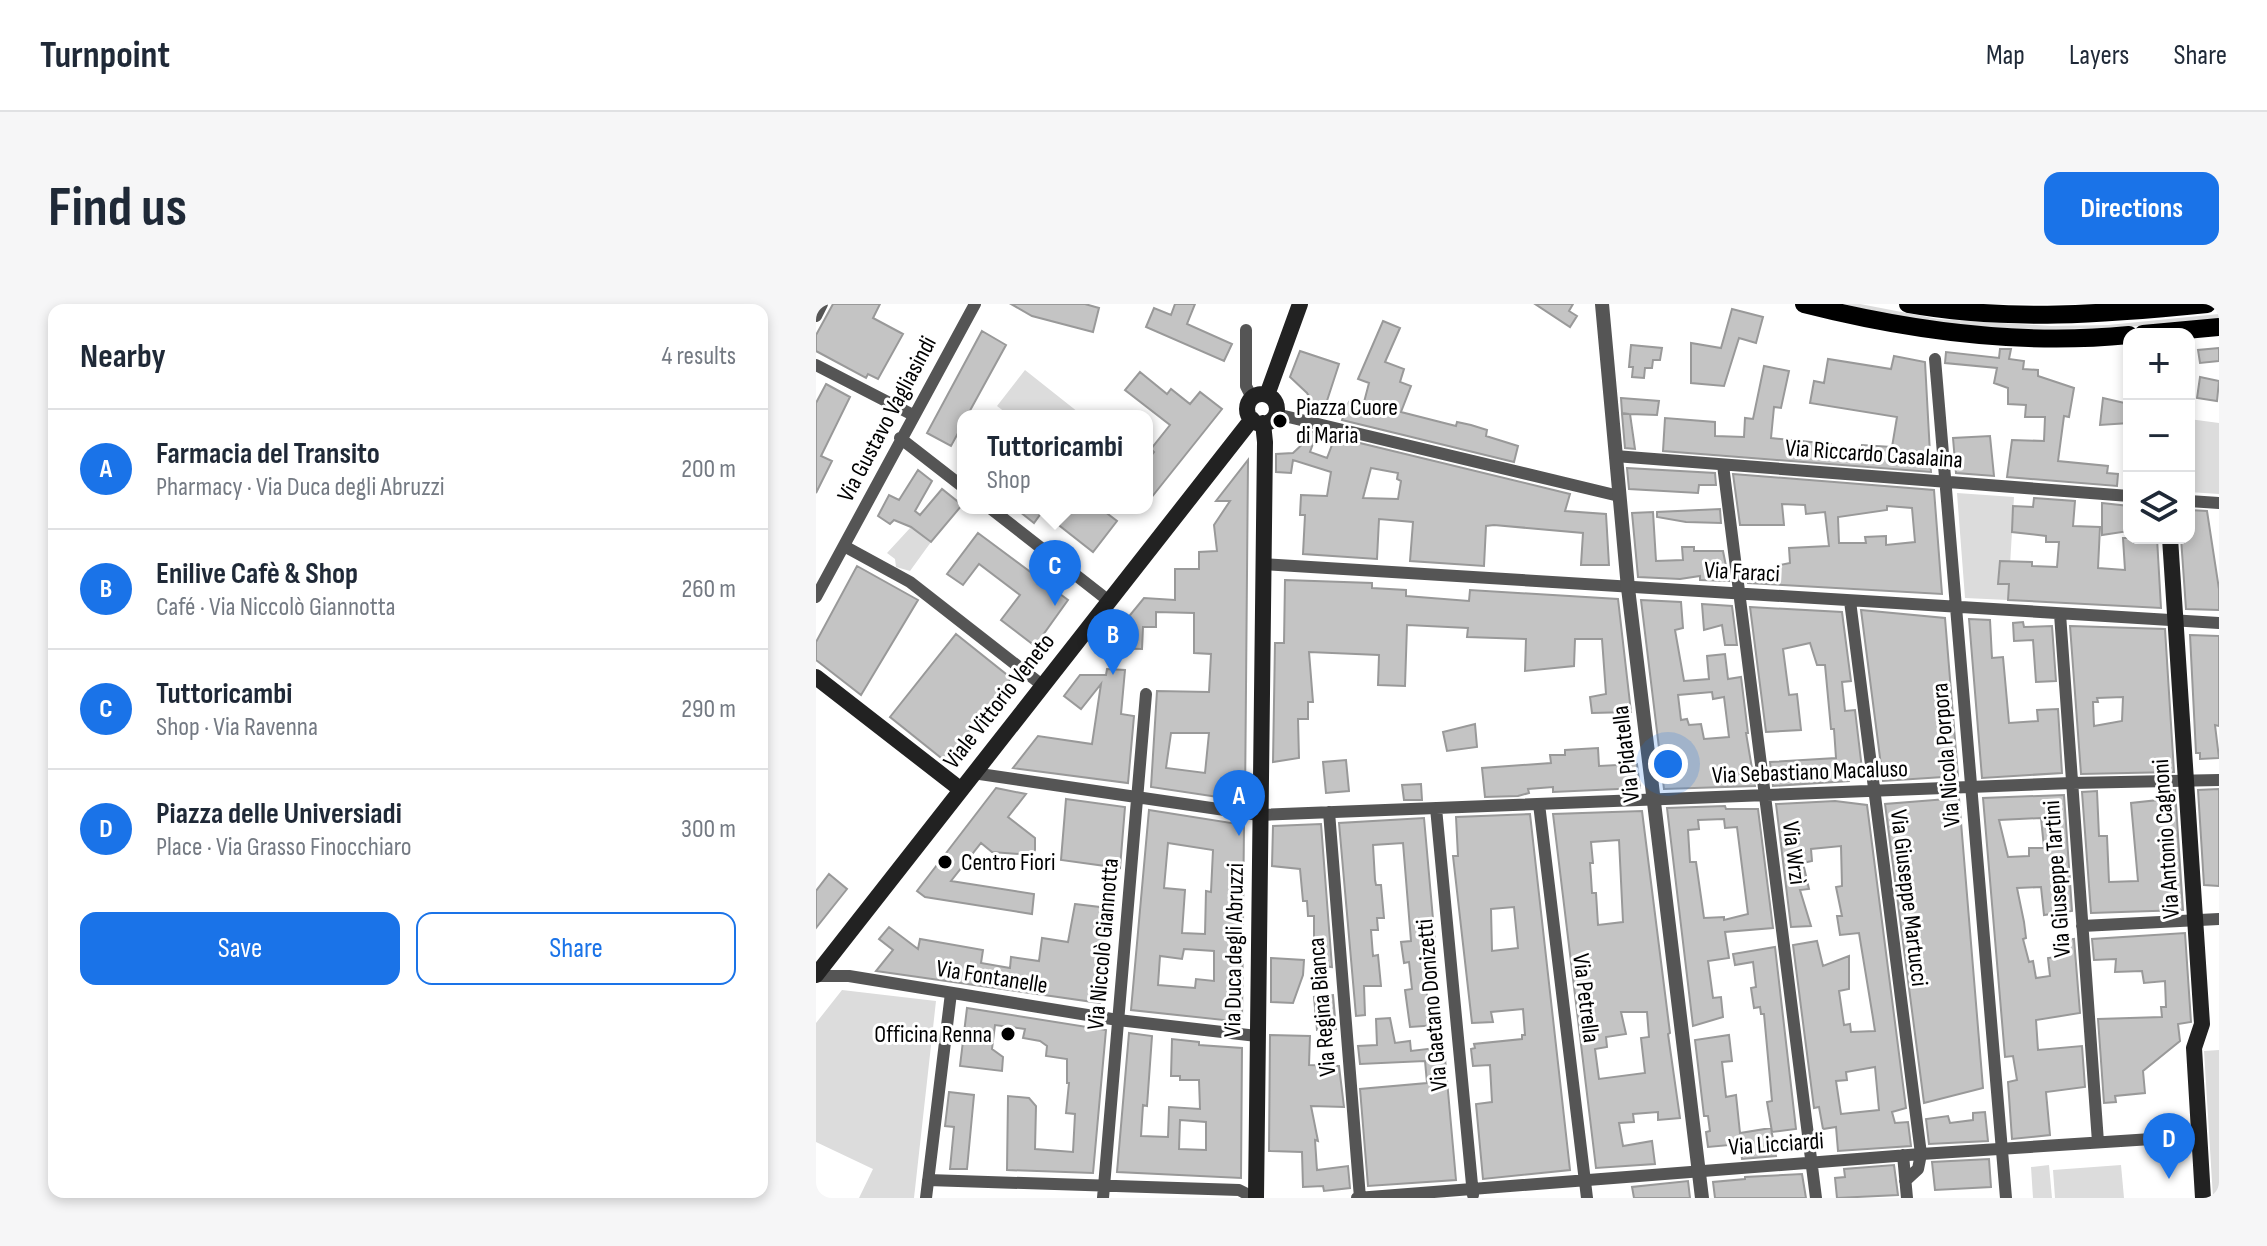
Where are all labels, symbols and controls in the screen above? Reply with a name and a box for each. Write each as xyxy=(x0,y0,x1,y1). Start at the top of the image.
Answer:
text: Turnpoint xyxy=(40,33,170,78)
text: Map xyxy=(1986,39,2025,72)
text: Layers xyxy=(2069,39,2129,72)
text: Share xyxy=(2173,39,2227,72)
button: Directions xyxy=(2044,172,2219,245)
text: Find us xyxy=(48,175,187,242)
map controls xyxy=(2123,328,2195,544)
button: + xyxy=(2123,328,2195,400)
street label: Via Gustavo Vagliasindi xyxy=(831,331,943,507)
text: Nearby xyxy=(80,336,166,377)
text: 4 results xyxy=(661,341,736,372)
place label: Piazza Cuore di Maria xyxy=(1296,393,1398,450)
button: − xyxy=(2123,400,2195,472)
popup xyxy=(957,410,1153,514)
marker: Piazza Cuore di Maria xyxy=(1271,412,1289,430)
text: Tuttoricambi xyxy=(987,429,1123,465)
street label: Via Riccardo Casalaina xyxy=(1784,433,1964,475)
text: Farmacia del Transito xyxy=(156,436,380,472)
text: A xyxy=(100,454,112,485)
text: 200 m xyxy=(681,454,736,485)
text: Shop xyxy=(987,465,1031,496)
text: Pharmacy · Via Duca degli Abruzzi xyxy=(156,472,445,503)
button: layers xyxy=(2123,472,2195,544)
pin: C xyxy=(1029,540,1081,606)
text: Enilive Cafè & Shop xyxy=(156,556,358,592)
street label: Via Faraci xyxy=(1703,556,1781,588)
text: B xyxy=(100,574,112,605)
text: 260 m xyxy=(681,574,736,605)
text: Café · Via Niccolò Giannotta xyxy=(156,592,396,623)
pin: B xyxy=(1087,609,1139,675)
street label: Viale Vittorio Veneto xyxy=(937,628,1061,774)
text: Tuttoricambi xyxy=(156,676,292,712)
street label: Via Nicola Porpora xyxy=(1925,682,1967,828)
text: C xyxy=(99,694,113,725)
text: 290 m xyxy=(681,694,736,725)
street label: Via Pidatella xyxy=(1606,704,1646,804)
text: Shop · Via Ravenna xyxy=(156,712,318,743)
your location xyxy=(1648,744,1688,784)
street label: Via Sebastiano Macaluso xyxy=(1711,754,1909,790)
street label: Via Antonio Cagnoni xyxy=(2146,758,2186,920)
pin: A xyxy=(1213,770,1265,836)
text: Piazza delle Universiadi xyxy=(156,796,402,832)
street label: Via Giuseppe Tartini xyxy=(2037,799,2077,959)
street label: Via Giuseppe Martucci xyxy=(1884,808,1934,988)
text: D xyxy=(99,814,113,845)
text: 300 m xyxy=(681,814,736,845)
street label: Via Wrzì xyxy=(1776,820,1812,886)
text: Place · Via Grasso Finocchiaro xyxy=(156,832,412,863)
place label: Centro Fiori xyxy=(961,848,1055,877)
marker: Centro Fiori xyxy=(936,853,954,871)
street label: Via Niccolò Giannotta xyxy=(1081,857,1125,1031)
street label: Via Duca degli Abruzzi xyxy=(1218,863,1250,1037)
button: Save xyxy=(80,912,400,985)
button: Share xyxy=(416,912,736,985)
street label: Via Gaetano Donizetti xyxy=(1410,918,1454,1092)
street label: Via Regina Bianca xyxy=(1301,936,1343,1078)
street label: Via Petrella xyxy=(1566,952,1606,1044)
street label: Via Fontanelle xyxy=(934,954,1050,1000)
place label: Officina Renna xyxy=(874,1020,992,1049)
marker: Officina Renna xyxy=(999,1025,1017,1043)
pin: D xyxy=(2143,1113,2195,1179)
street label: Via Licciardi xyxy=(1727,1126,1825,1162)

